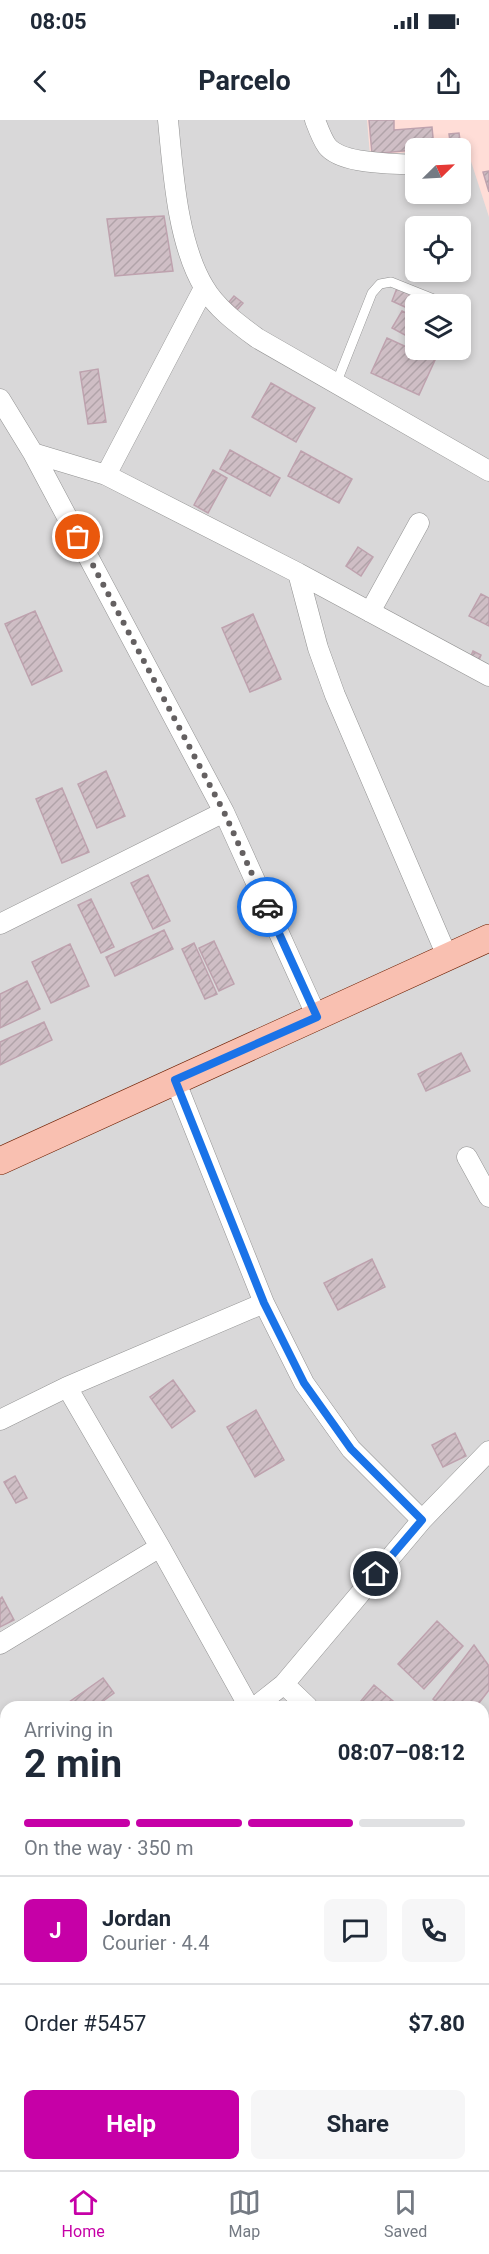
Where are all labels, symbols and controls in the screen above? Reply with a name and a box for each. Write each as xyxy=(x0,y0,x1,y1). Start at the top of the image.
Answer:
text: 08:05 xyxy=(30,9,87,34)
icon: back xyxy=(24,65,57,98)
text: Parcelo xyxy=(198,65,291,97)
icon: share xyxy=(432,65,465,98)
north arrow xyxy=(405,138,471,204)
map controls xyxy=(405,138,471,360)
button: locate xyxy=(405,216,471,282)
button: layers xyxy=(405,294,471,360)
pin xyxy=(52,511,103,562)
icon: bag xyxy=(61,520,94,553)
courier xyxy=(237,877,297,937)
icon: car xyxy=(251,891,284,924)
pin xyxy=(350,1548,401,1599)
icon: home xyxy=(359,1557,392,1590)
text: Arriving in xyxy=(24,1718,113,1742)
text: 08:07–08:12 xyxy=(338,1740,465,1765)
text: 2 min xyxy=(24,1741,122,1787)
text: On the way · 350 m xyxy=(24,1836,193,1860)
button: chat xyxy=(324,1899,387,1962)
button: phone xyxy=(402,1899,465,1962)
text: Jordan xyxy=(102,1906,171,1931)
text: J xyxy=(49,1918,62,1943)
text: Courier · 4.4 xyxy=(102,1931,209,1955)
text: Order #5457 xyxy=(24,2011,146,2036)
text: $7.80 xyxy=(408,2011,465,2036)
button: Help xyxy=(24,2090,239,2159)
button: Share xyxy=(251,2090,465,2159)
tab: Home xyxy=(62,2186,105,2241)
tab: Map xyxy=(228,2186,261,2241)
tab: Saved xyxy=(384,2186,427,2241)

